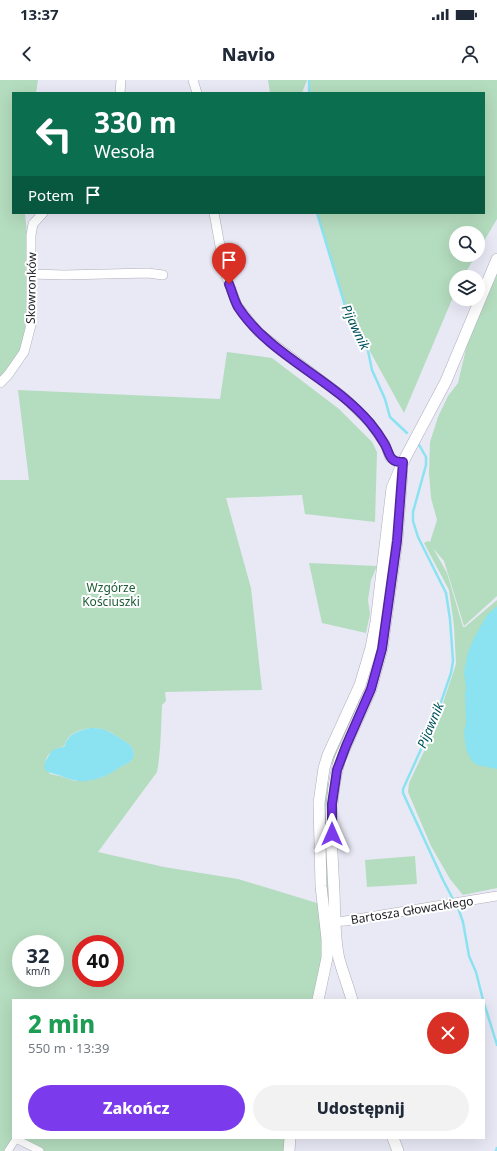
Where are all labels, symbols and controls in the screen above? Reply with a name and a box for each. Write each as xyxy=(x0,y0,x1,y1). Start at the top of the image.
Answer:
text: 13:37 xyxy=(20,4,59,24)
text: Navio xyxy=(222,42,275,66)
icon: back xyxy=(16,43,38,65)
icon: person xyxy=(459,43,481,65)
text: 330 m xyxy=(94,103,177,141)
icon: left xyxy=(28,108,80,160)
text: Wesoła xyxy=(94,139,155,163)
icon: arrive xyxy=(82,184,104,206)
text: Potem xyxy=(28,185,74,205)
map controls xyxy=(449,226,485,306)
button: search xyxy=(449,226,485,262)
pin xyxy=(212,243,246,284)
icon: arrive xyxy=(218,249,240,271)
street label: Skowronków xyxy=(22,251,40,324)
button: layers xyxy=(449,270,485,306)
water label: Pijawnik xyxy=(338,301,375,353)
park label: Wzgórze Kościuszki xyxy=(82,579,140,610)
water label: Pijawnik xyxy=(412,699,448,751)
position arrow xyxy=(311,813,353,855)
street label: Bartosza Głowackiego xyxy=(349,892,475,928)
speed limit sign: 40 xyxy=(72,935,124,987)
text: 32 xyxy=(27,942,49,969)
text: km/h xyxy=(26,964,50,978)
text: 2 min xyxy=(28,1007,95,1040)
button: close xyxy=(427,1012,469,1054)
text: 550 m · 13:39 xyxy=(28,1039,109,1057)
button: Zakończ xyxy=(28,1085,245,1131)
button: Udostępnij xyxy=(253,1085,469,1131)

